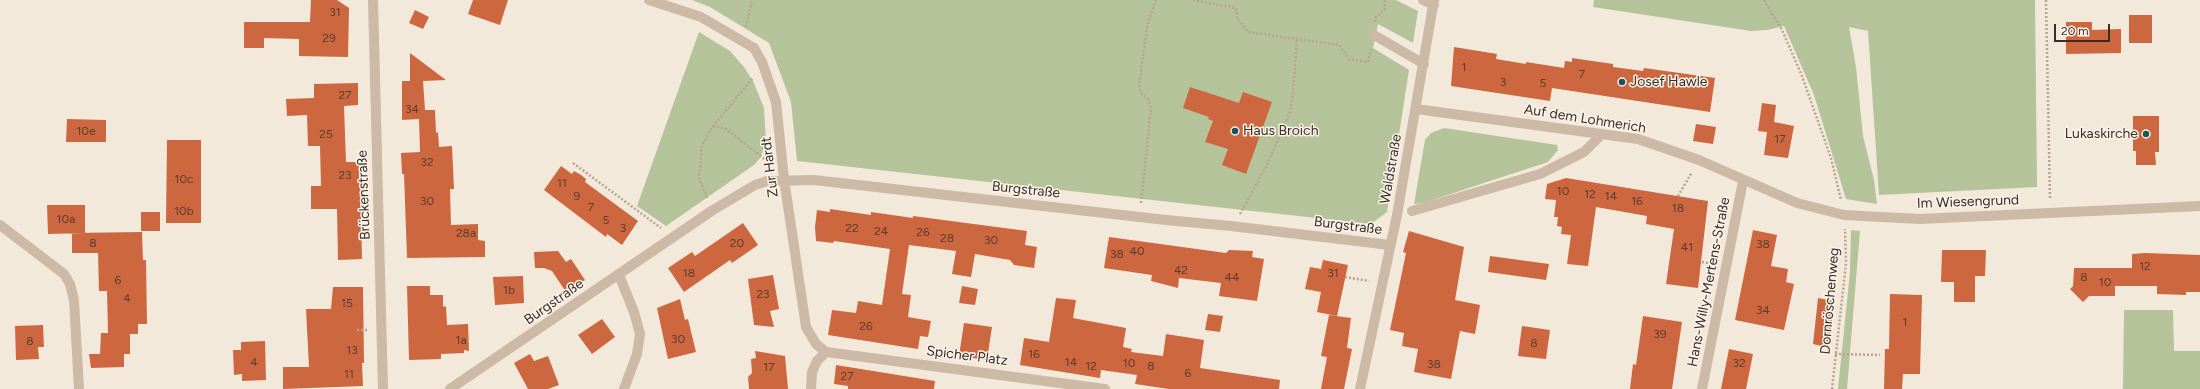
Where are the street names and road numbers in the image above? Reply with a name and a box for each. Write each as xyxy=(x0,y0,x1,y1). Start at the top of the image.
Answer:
street label: Auf dem Lohmerich xyxy=(1523,101,1647,137)
street label: Waldstraße xyxy=(1377,133,1405,205)
street label: Zur Hardt xyxy=(758,136,782,198)
street label: Brückenstraße xyxy=(354,150,374,240)
street label: Burgstraße xyxy=(991,178,1061,202)
street label: Im Wiesengrund xyxy=(1917,192,2019,212)
street label: Hans-Willy-Mertens-Straße xyxy=(1684,196,1734,368)
street label: Burgstraße xyxy=(1313,213,1383,239)
street label: Dornröschenweg xyxy=(1817,247,1843,355)
street label: Burgstraße xyxy=(521,275,587,329)
street label: Spicher Platz xyxy=(925,343,1009,369)

